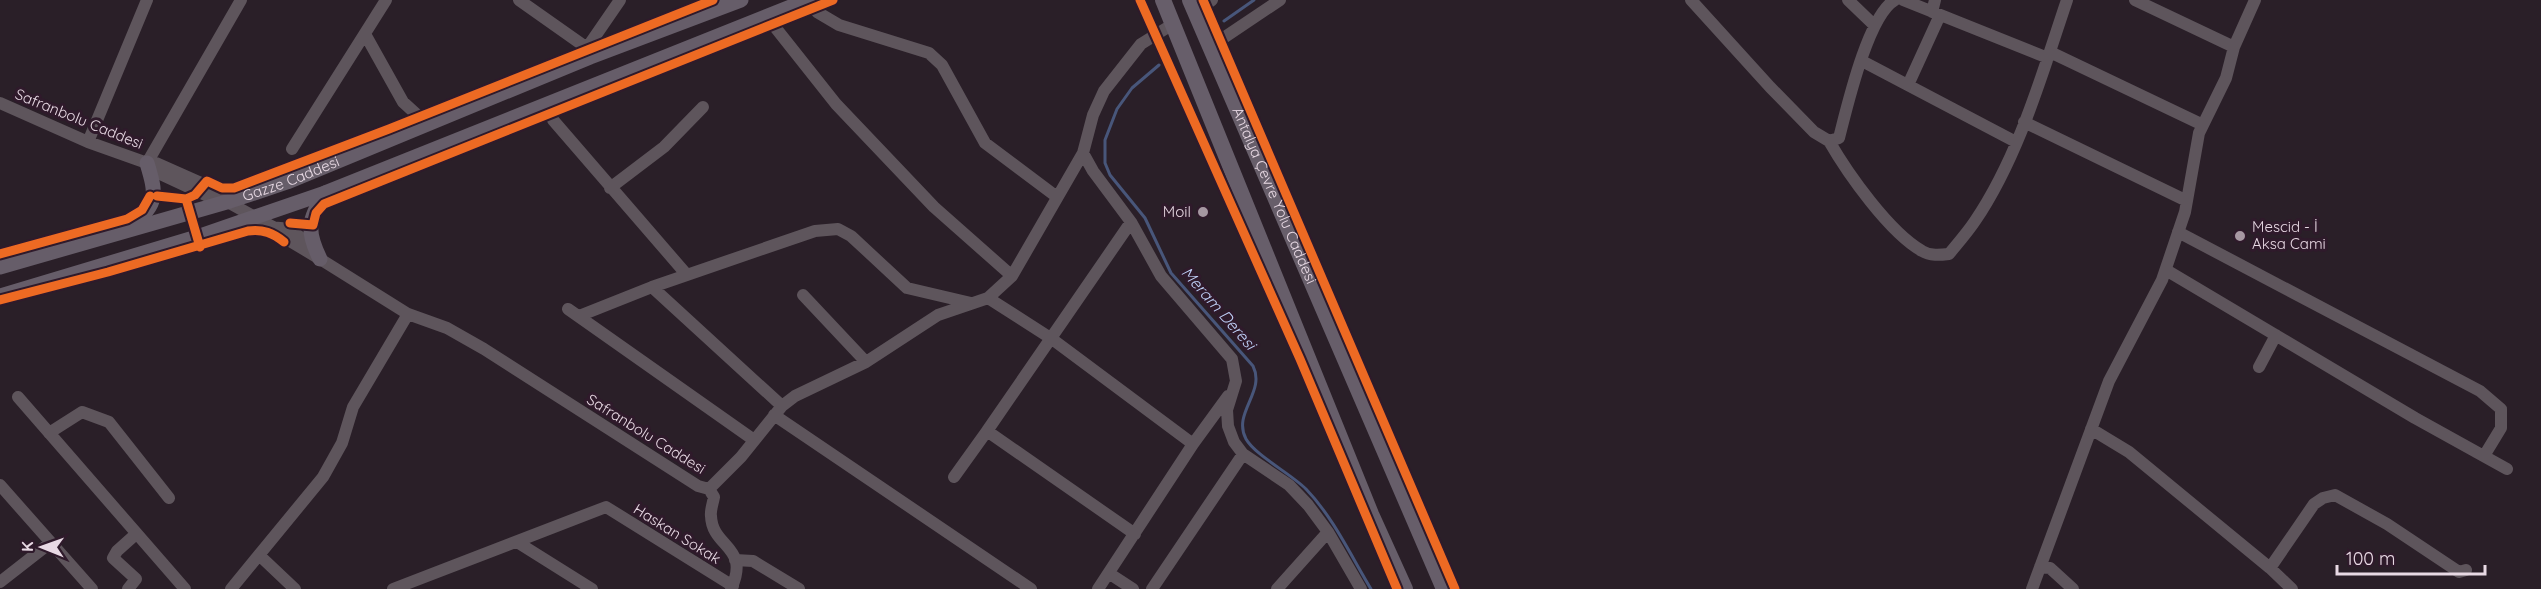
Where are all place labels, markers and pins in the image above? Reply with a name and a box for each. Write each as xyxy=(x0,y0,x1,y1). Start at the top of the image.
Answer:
place label: Moil xyxy=(1163,202,1191,221)
marker: Moil xyxy=(1196,205,1210,219)
place label: Mescid - İ Aksa Cami xyxy=(2252,217,2326,253)
marker: Mescid - İ Aksa Cami xyxy=(2233,229,2247,243)

